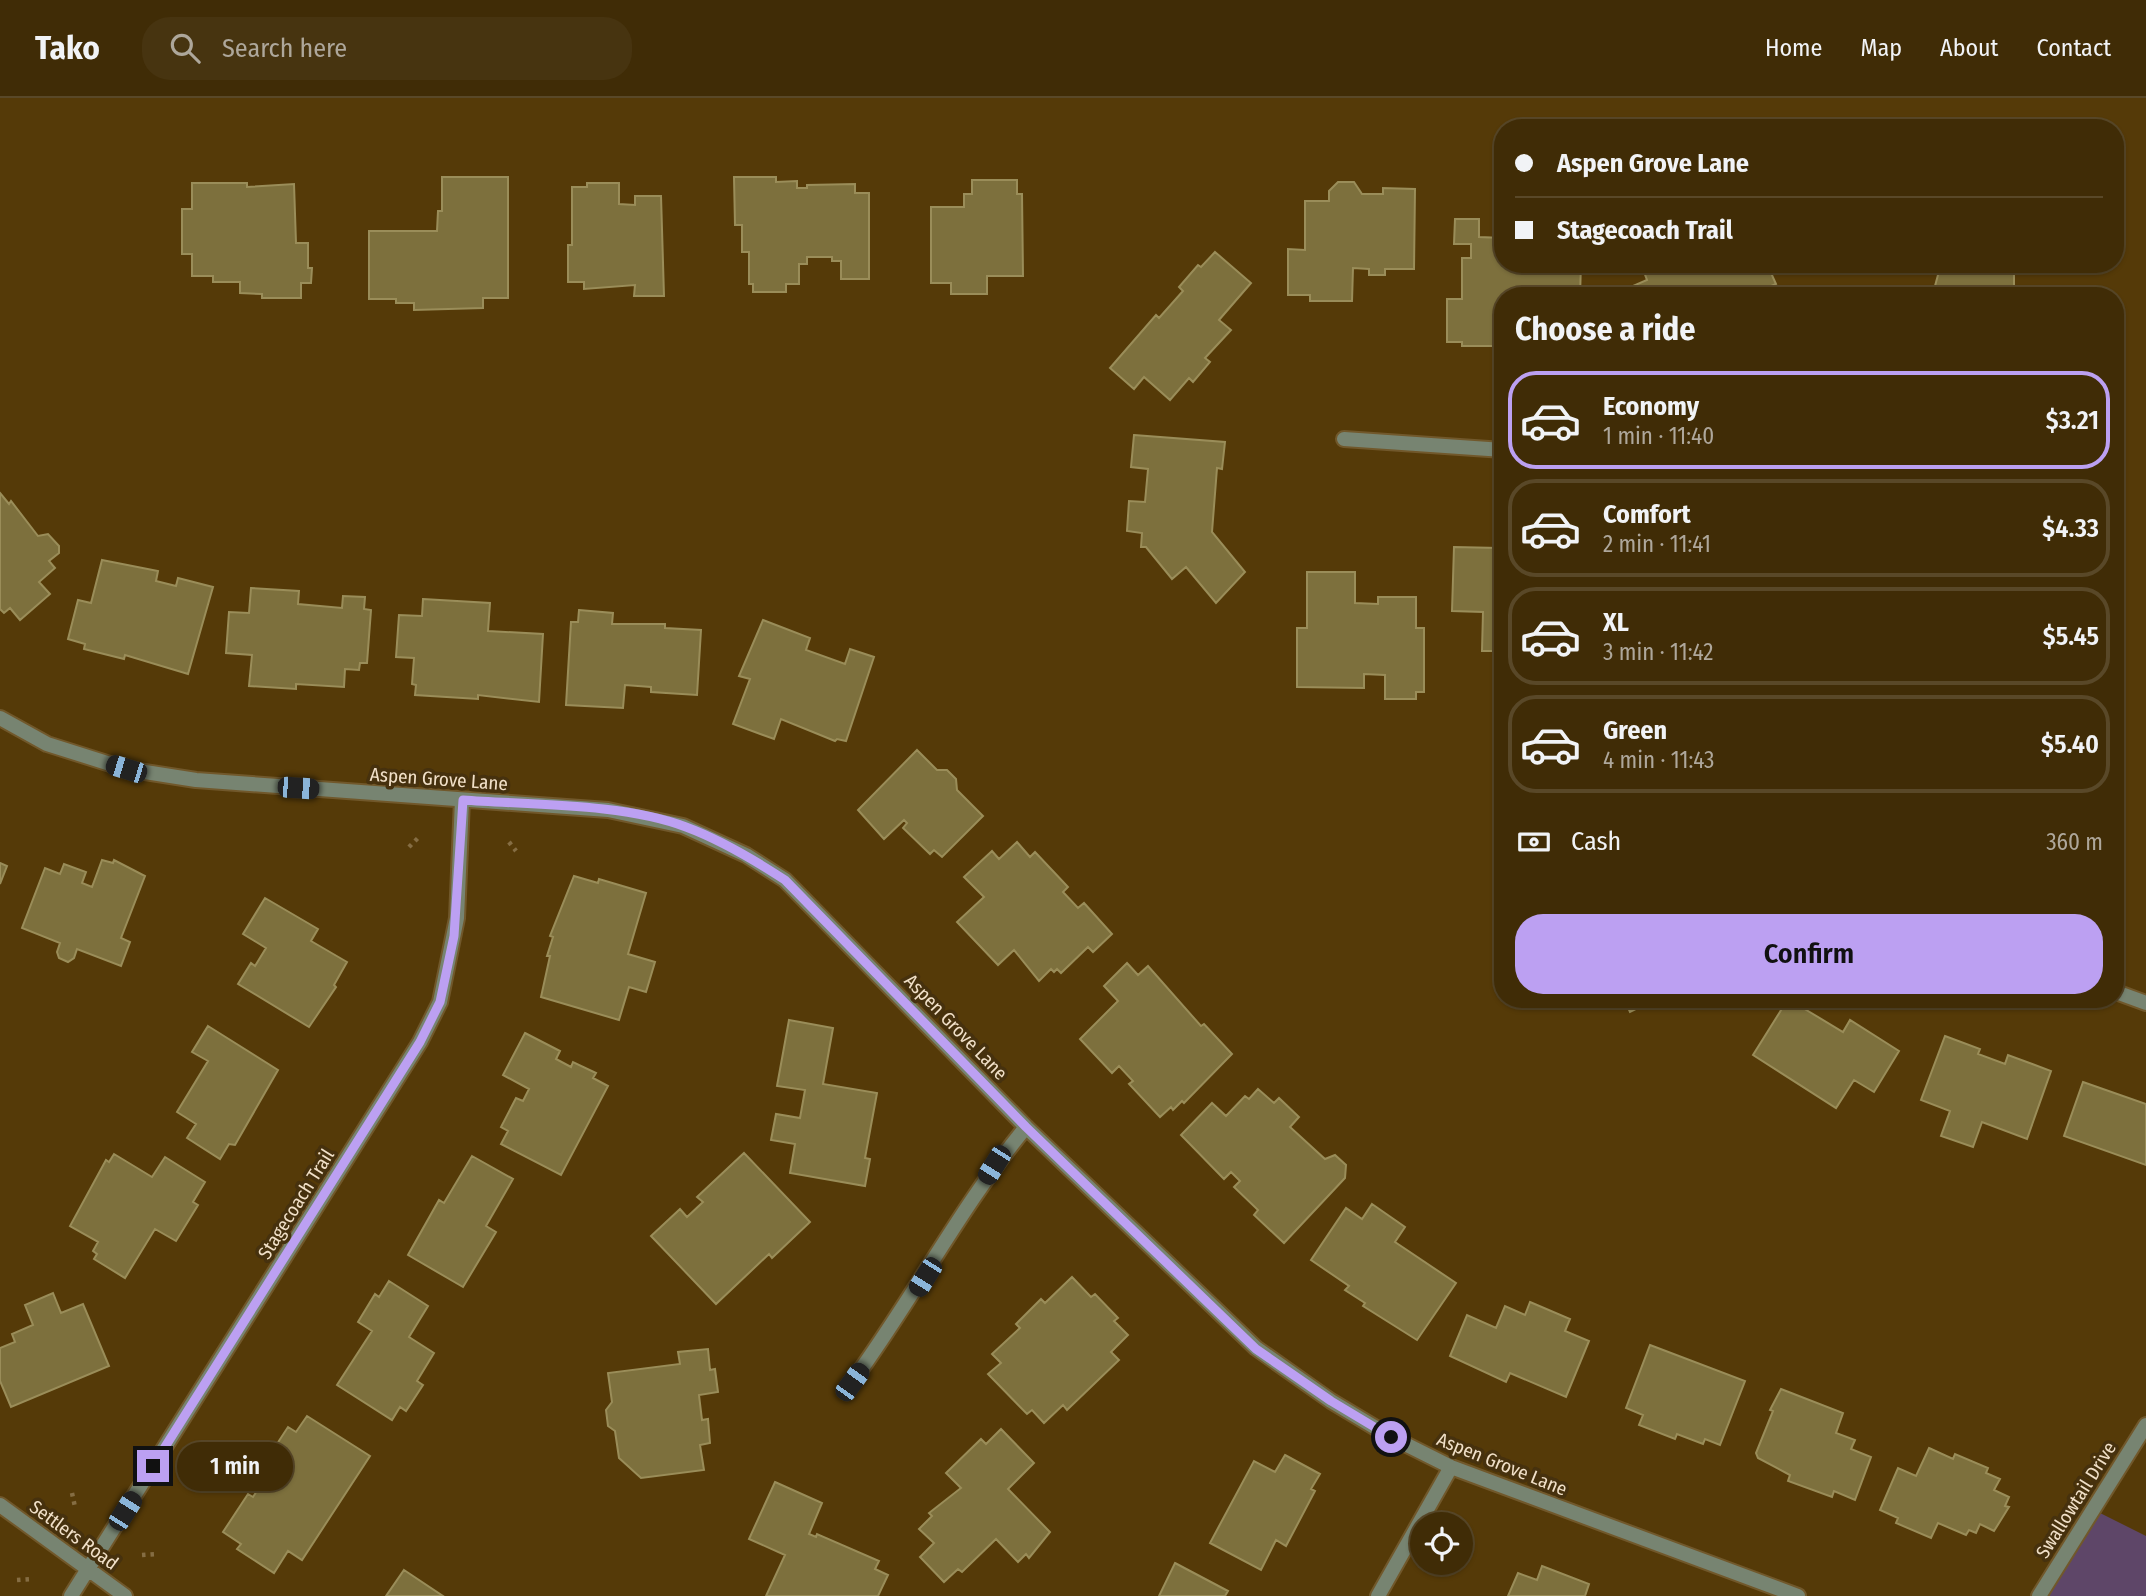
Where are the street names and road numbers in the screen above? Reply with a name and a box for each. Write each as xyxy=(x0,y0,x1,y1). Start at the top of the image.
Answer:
street label: Aspen Grove Lane xyxy=(369,763,509,795)
street label: Aspen Grove Lane xyxy=(900,969,1012,1085)
street label: Stagecoach Trail xyxy=(253,1145,339,1263)
street label: Aspen Grove Lane xyxy=(1434,1427,1570,1501)
street label: Swallowtail Drive xyxy=(2031,1438,2121,1562)
street label: Settlers Road xyxy=(25,1495,123,1575)

